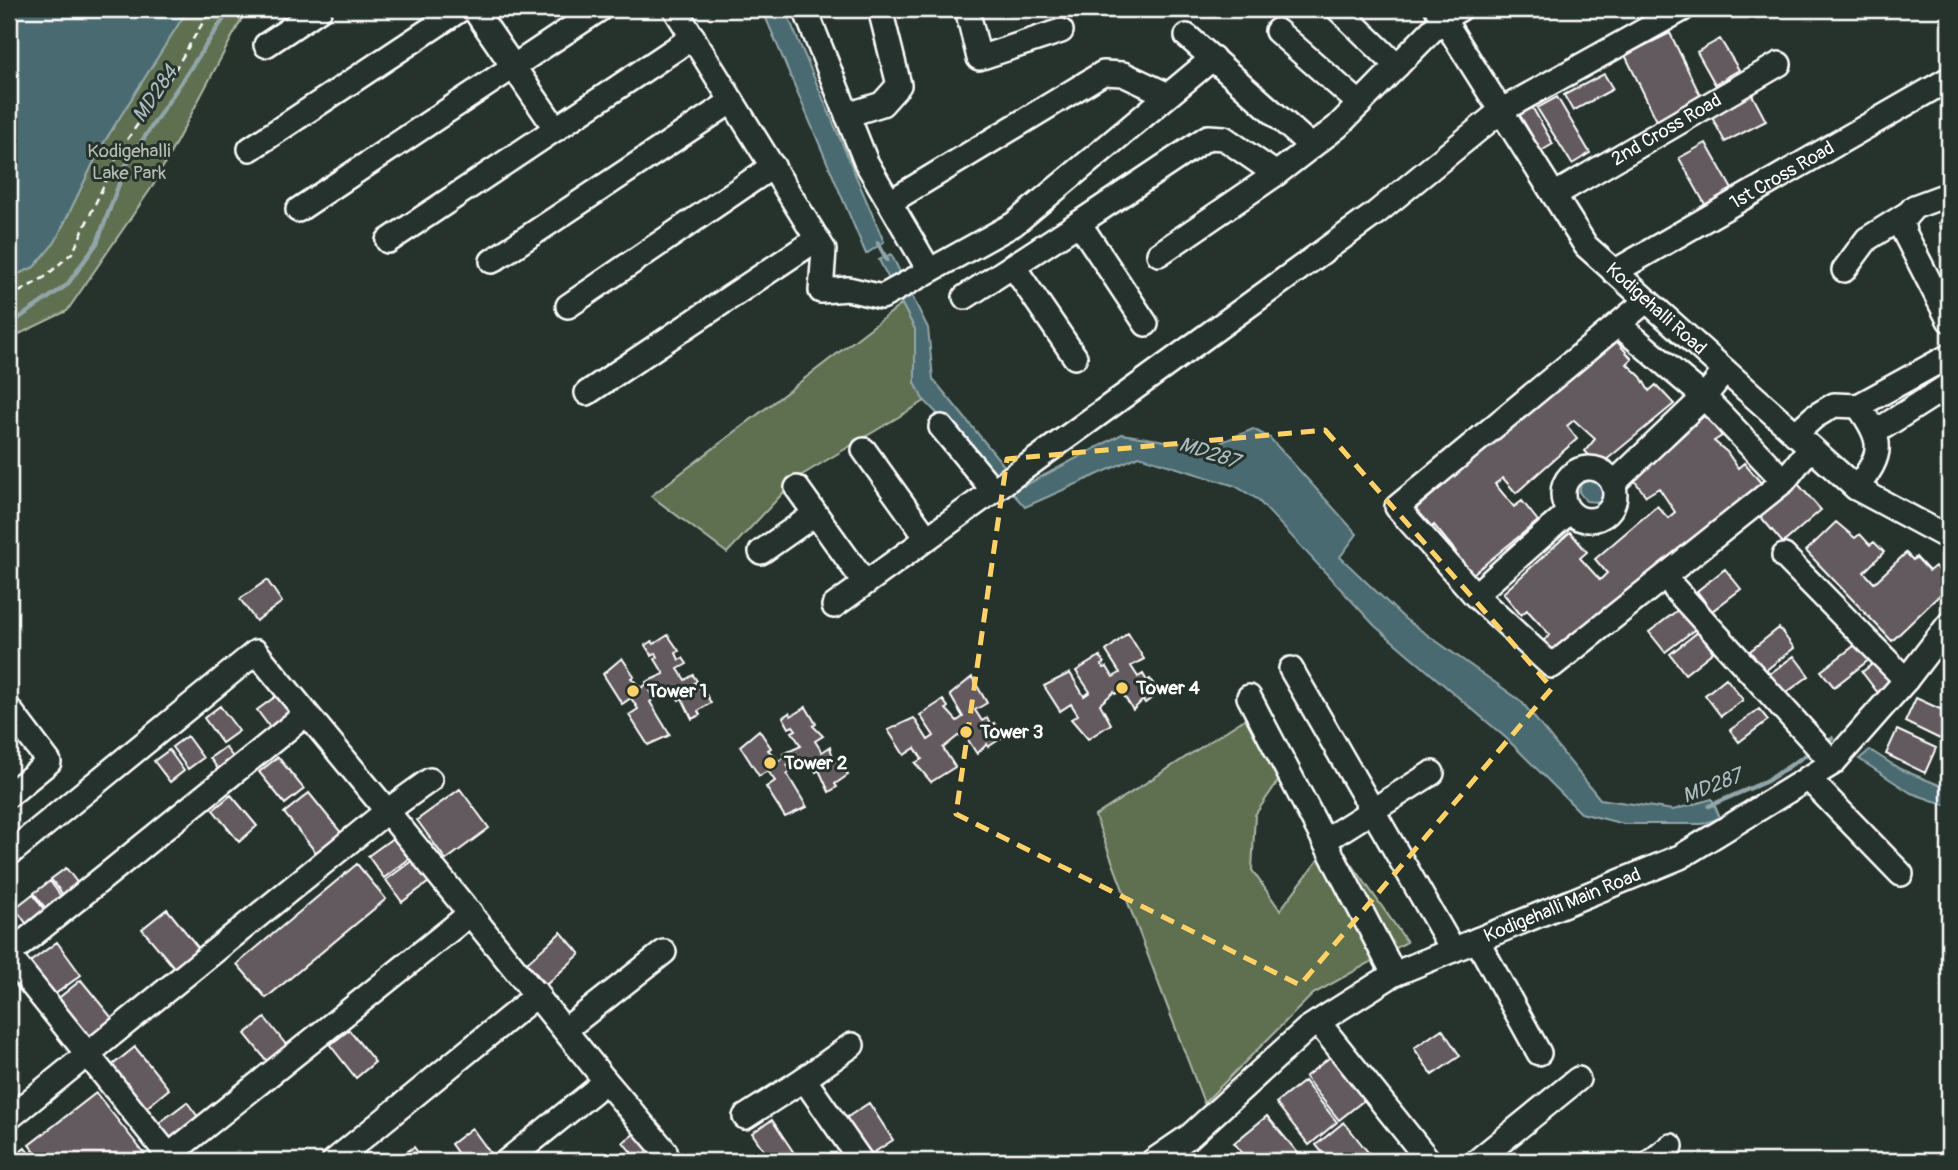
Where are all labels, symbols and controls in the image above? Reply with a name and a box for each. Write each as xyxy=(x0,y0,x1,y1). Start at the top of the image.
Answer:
water label: MD284 xyxy=(126,60,184,128)
street label: 2nd Cross Road xyxy=(1607,88,1726,171)
street label: 1st Cross Road xyxy=(1726,136,1839,215)
park label: Kodigehalli Lake Park xyxy=(87,139,171,185)
street label: Kodigehalli Road xyxy=(1601,257,1711,360)
water label: MD287 xyxy=(1175,431,1246,477)
place label: Tower 4 xyxy=(1135,676,1200,700)
place label: Tower 1 xyxy=(646,679,707,703)
marker: Tower 4 xyxy=(1114,680,1130,696)
marker: Tower 1 xyxy=(625,683,641,699)
place label: Tower 3 xyxy=(979,720,1043,744)
marker: Tower 3 xyxy=(958,724,974,740)
place label: Tower 2 xyxy=(783,751,848,775)
marker: Tower 2 xyxy=(762,755,778,771)
water label: MD287 xyxy=(1678,761,1749,810)
street label: Kodigehalli Main Road xyxy=(1480,862,1644,948)

